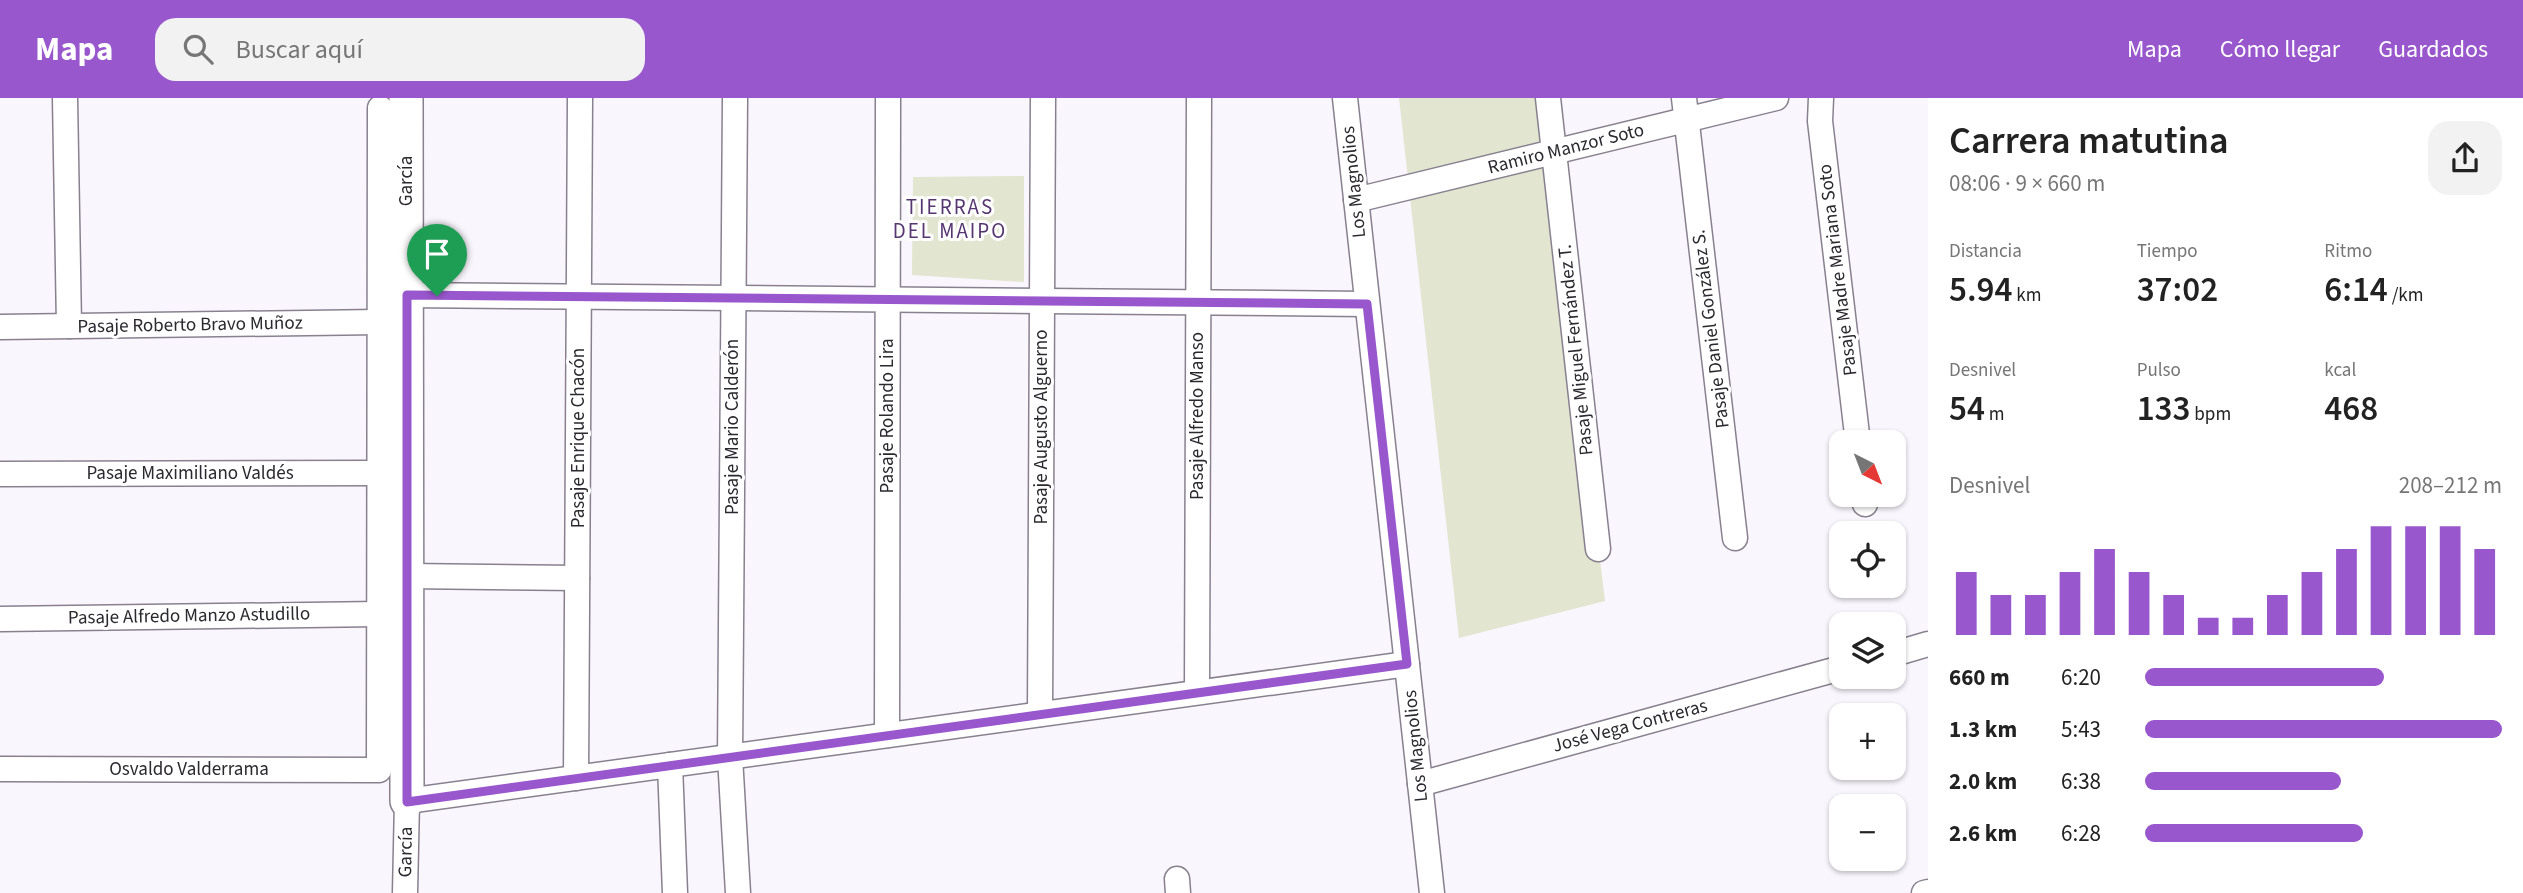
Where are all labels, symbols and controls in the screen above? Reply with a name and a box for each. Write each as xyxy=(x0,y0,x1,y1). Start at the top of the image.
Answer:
search box xyxy=(155,18,645,81)
text: Mapa xyxy=(35,26,113,73)
icon: search xyxy=(179,30,217,68)
text: Buscar aquí xyxy=(235,31,363,68)
text: Mapa xyxy=(2127,32,2182,67)
text: Cómo llegar xyxy=(2220,32,2340,67)
text: Guardados xyxy=(2378,32,2488,67)
text: Carrera matutina xyxy=(1949,114,2229,168)
street label: Ramiro Manzor Soto xyxy=(1485,117,1647,181)
button: share xyxy=(2428,121,2502,195)
street label: Los Magnolios xyxy=(1335,125,1373,239)
street label: García xyxy=(393,156,420,206)
street label: Pasaje Madre Mariana Soto xyxy=(1812,163,1864,377)
text: 08:06 · 9 × 660 m xyxy=(1949,167,2105,200)
district label: TIERRAS DEL MAIPO xyxy=(893,192,1007,246)
pin xyxy=(407,224,467,296)
street label: Pasaje Daniel González S. xyxy=(1685,228,1737,430)
icon: arrive xyxy=(418,235,456,273)
text: Distancia xyxy=(1949,238,2022,265)
text: Tiempo xyxy=(2137,238,2198,265)
text: Ritmo xyxy=(2324,238,2372,265)
street label: Pasaje Miguel Fernández T. xyxy=(1552,243,1600,457)
text: 5.94 xyxy=(1949,265,2013,315)
text: 37:02 xyxy=(2137,265,2218,315)
text: 6:14 xyxy=(2324,265,2388,315)
text: km xyxy=(2013,282,2041,309)
text: /km xyxy=(2388,282,2423,309)
street label: Pasaje Roberto Bravo Muñoz xyxy=(77,310,303,340)
street label: Pasaje Augusto Alguerno xyxy=(1028,329,1055,525)
street label: Pasaje Alfredo Manso xyxy=(1184,332,1211,500)
street label: Pasaje Mario Calderón xyxy=(719,339,746,515)
street label: Pasaje Rolando Lira xyxy=(874,339,901,493)
street label: Pasaje Enrique Chacón xyxy=(565,348,592,528)
text: Desnivel xyxy=(1949,357,2016,384)
text: Pulso xyxy=(2137,357,2181,384)
text: kcal xyxy=(2324,357,2356,384)
text: 54 xyxy=(1949,384,1985,434)
text: 133 xyxy=(2137,384,2191,434)
text: 468 xyxy=(2324,384,2378,434)
text: m xyxy=(1985,401,2004,428)
text: bpm xyxy=(2191,401,2231,428)
north arrow xyxy=(1829,430,1906,508)
map controls xyxy=(1829,430,1906,871)
street label: Pasaje Maximiliano Valdés xyxy=(86,460,294,487)
text: Desnivel xyxy=(1949,469,2030,502)
text: 208–212 m xyxy=(2399,469,2502,502)
button: locate xyxy=(1829,521,1906,598)
street label: Pasaje Alfredo Manzo Astudillo xyxy=(68,600,310,632)
button: layers xyxy=(1829,612,1906,689)
text: 660 m xyxy=(1949,661,2010,694)
text: 6:20 xyxy=(2061,661,2101,694)
street label: Los Magnolios xyxy=(1397,689,1435,803)
street label: José Vega Contreras xyxy=(1550,692,1711,760)
button: + xyxy=(1829,703,1906,780)
text: 1.3 km xyxy=(1949,713,2017,746)
text: 5:43 xyxy=(2061,713,2101,746)
street label: Osvaldo Valderrama xyxy=(109,756,269,783)
text: 2.0 km xyxy=(1949,765,2017,798)
text: 6:38 xyxy=(2061,765,2101,798)
button: − xyxy=(1829,794,1906,871)
text: 2.6 km xyxy=(1949,817,2017,850)
text: 6:28 xyxy=(2061,817,2101,850)
street label: García xyxy=(392,826,420,878)

